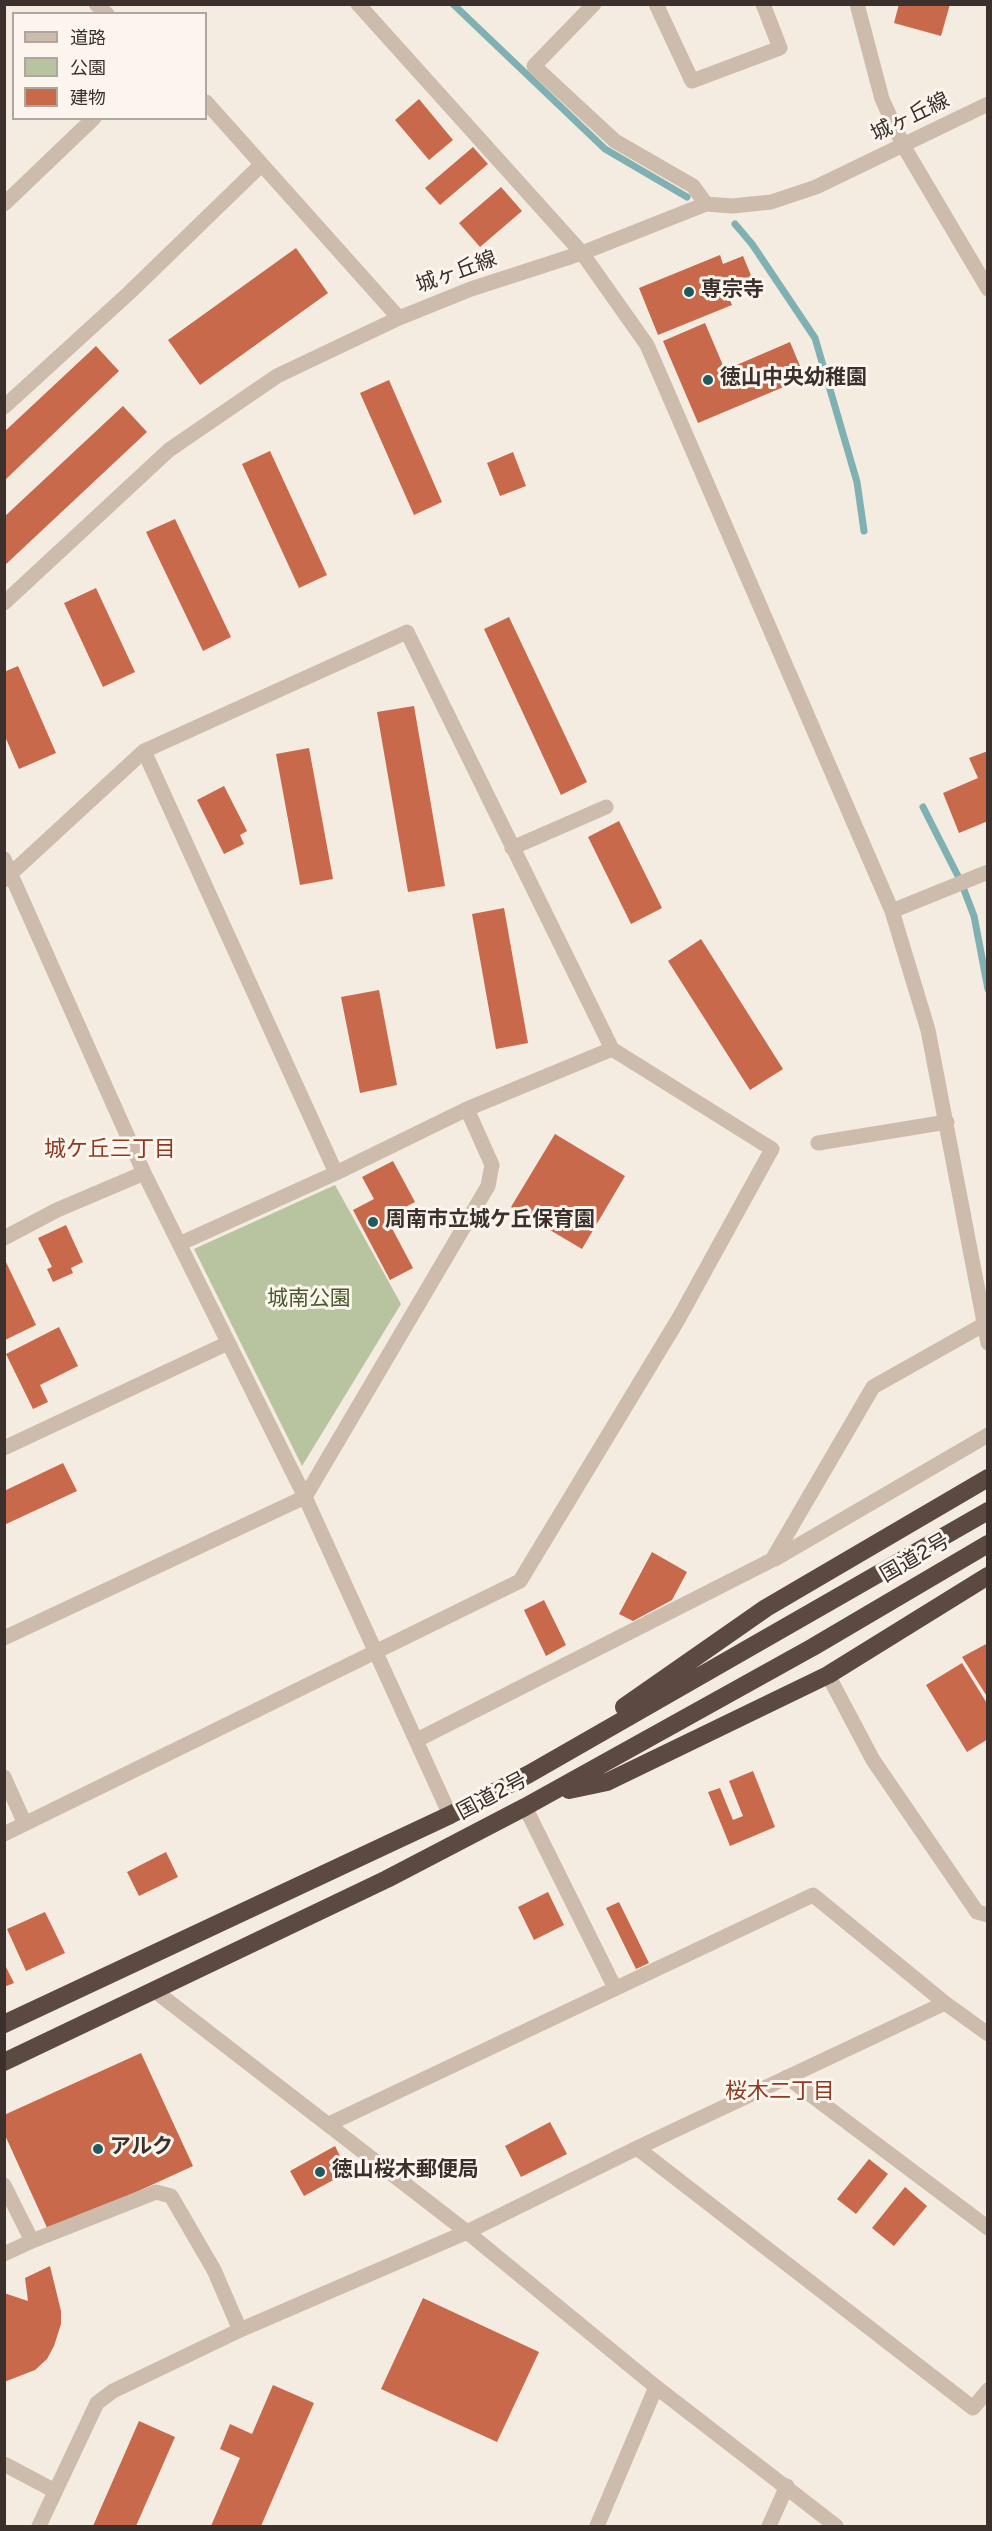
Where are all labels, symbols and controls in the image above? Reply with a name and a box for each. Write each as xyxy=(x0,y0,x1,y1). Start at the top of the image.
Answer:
legend xyxy=(12,12,207,120)
text: 道路 xyxy=(70,28,106,51)
text: 公園 xyxy=(70,58,106,81)
text: 建物 xyxy=(70,88,106,111)
street label: 城ヶ丘線 xyxy=(868,89,954,149)
street label: 城ヶ丘線 xyxy=(413,248,501,300)
place label: 専宗寺 xyxy=(701,279,764,305)
marker: 専宗寺 xyxy=(682,285,696,299)
place label: 徳山中央幼稚園 xyxy=(720,367,867,393)
marker: 徳山中央幼稚園 xyxy=(701,373,715,387)
district label: 城ケ丘三丁目 xyxy=(44,1139,176,1165)
place label: 周南市立城ケ丘保育園 xyxy=(385,1209,595,1235)
marker: 周南市立城ケ丘保育園 xyxy=(366,1215,380,1229)
park label: 城南公園 xyxy=(267,1288,351,1314)
street label: 国道2号 xyxy=(877,1530,955,1590)
street label: 国道2号 xyxy=(454,1769,532,1827)
district label: 桜木二丁目 xyxy=(725,2081,835,2107)
place label: アルク xyxy=(110,2136,173,2162)
marker: アルク xyxy=(91,2142,105,2156)
place label: 徳山桜木郵便局 xyxy=(332,2159,479,2185)
marker: 徳山桜木郵便局 xyxy=(313,2165,327,2179)

